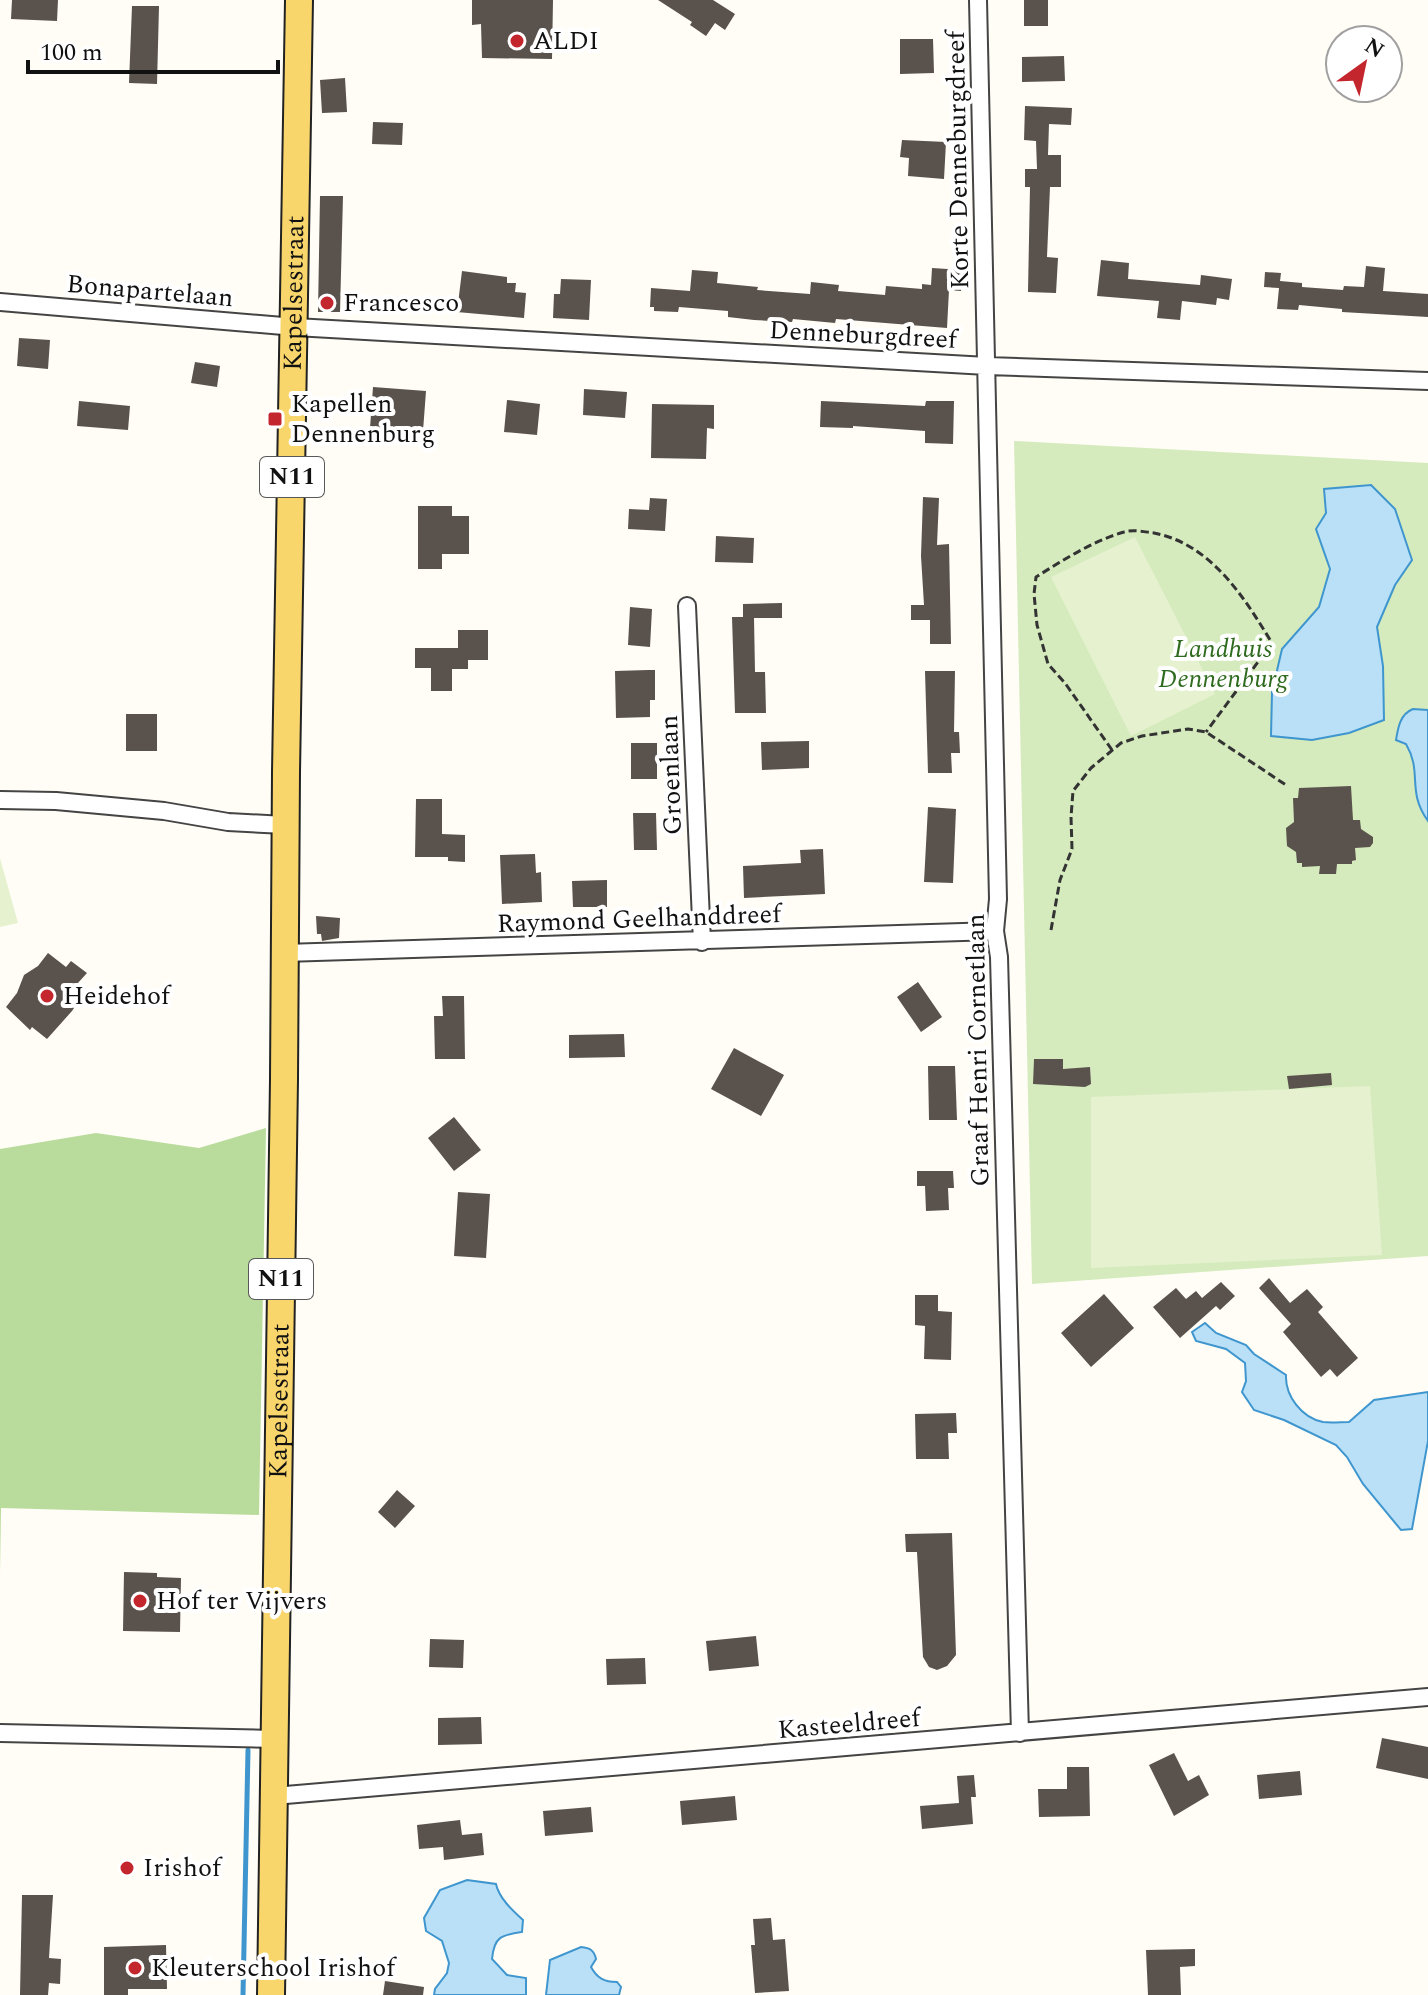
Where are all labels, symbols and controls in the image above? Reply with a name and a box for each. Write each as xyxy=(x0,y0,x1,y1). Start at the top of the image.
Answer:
place label: ALDI xyxy=(533,21,599,61)
scale bar xyxy=(28,24,278,74)
north arrow xyxy=(1324,24,1404,104)
street label: Korte Denneburgdreef xyxy=(936,28,980,290)
text: N xyxy=(1358,30,1391,67)
marker: ALDI xyxy=(508,32,526,50)
text: 100 m xyxy=(40,35,103,71)
street label: Kapelsestraat xyxy=(273,215,315,371)
street label: Bonapartelaan xyxy=(65,264,235,318)
place label: Francesco xyxy=(343,283,459,323)
marker: Francesco xyxy=(318,294,336,312)
street label: Denneburgdreef xyxy=(768,310,960,360)
place label: Kapellen Dennenburg xyxy=(291,384,435,454)
marker: Kapellen Dennenburg xyxy=(266,410,284,428)
road number: N11 xyxy=(260,457,324,497)
park label: Landhuis Dennenburg xyxy=(1158,629,1289,699)
street label: Groenlaan xyxy=(649,714,693,836)
street label: Raymond Geelhanddreef xyxy=(496,894,784,944)
street label: Graaf Henri Cornetlaan xyxy=(956,913,1000,1187)
place label: Heidehof xyxy=(63,976,172,1016)
marker: Heidehof xyxy=(38,987,56,1005)
road number: N11 xyxy=(249,1259,313,1299)
street label: Kapelsestraat xyxy=(258,1323,301,1479)
place label: Hof ter Vijvers xyxy=(156,1581,327,1621)
marker: Hof ter Vijvers xyxy=(131,1592,149,1610)
street label: Kasteeldreef xyxy=(776,1698,924,1750)
place label: Irishof xyxy=(143,1848,223,1888)
marker: Irishof xyxy=(118,1859,136,1877)
place label: Kleuterschool Irishof xyxy=(151,1948,397,1988)
marker: Kleuterschool Irishof xyxy=(126,1959,144,1977)

